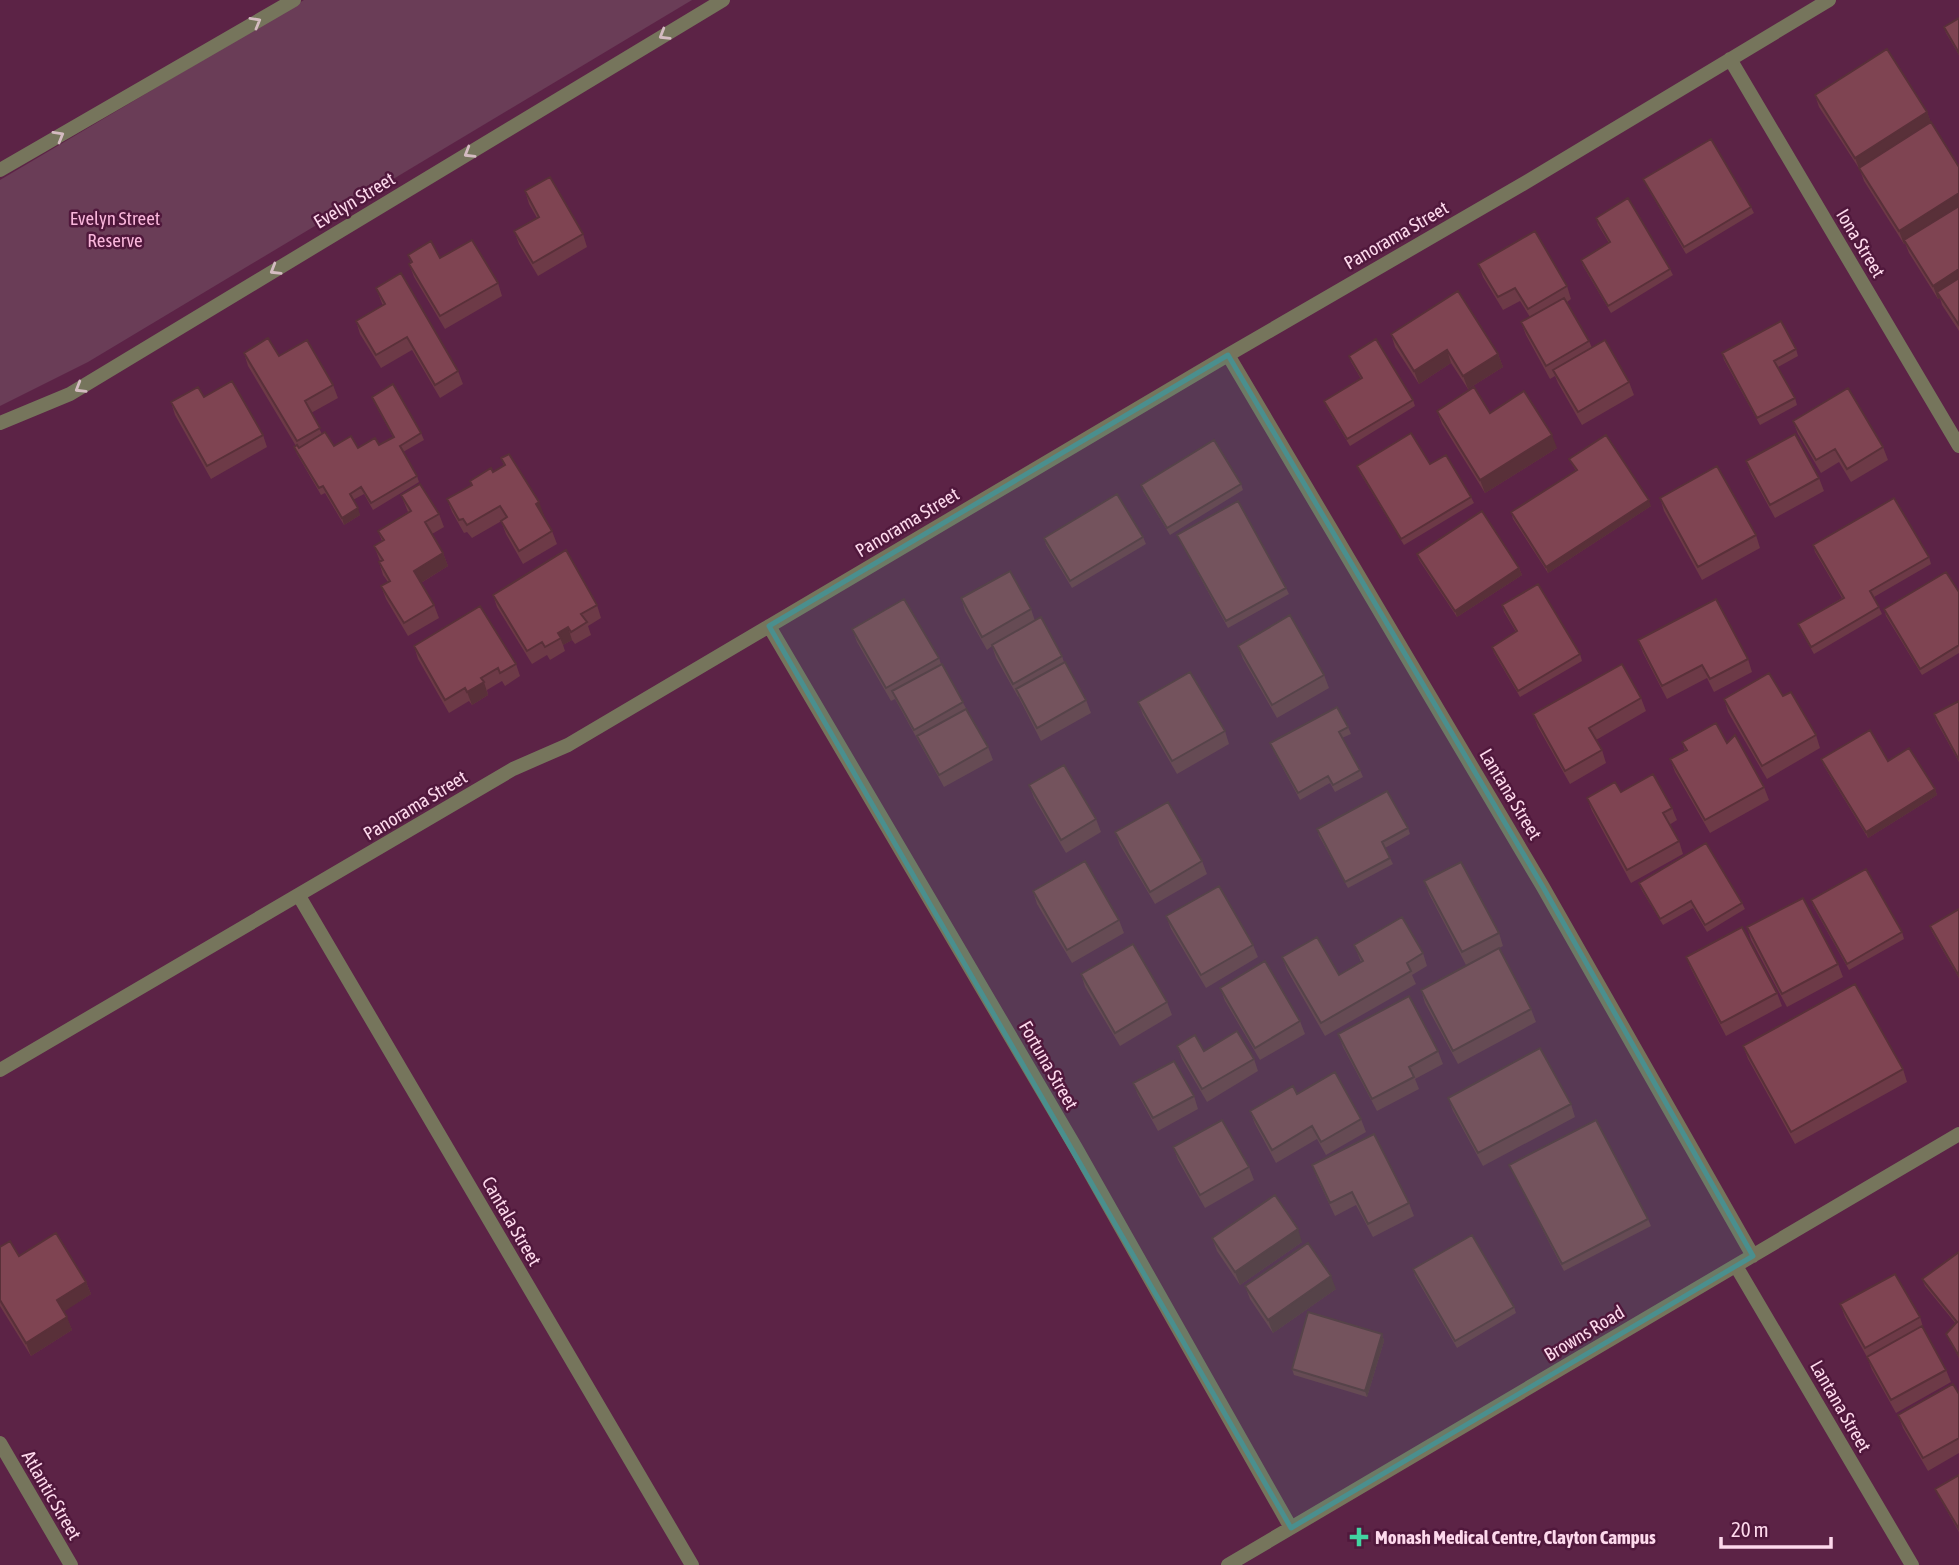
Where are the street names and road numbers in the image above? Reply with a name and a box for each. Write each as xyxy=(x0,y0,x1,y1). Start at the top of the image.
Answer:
street label: Evelyn Street xyxy=(310,167,398,233)
street label: Panorama Street xyxy=(1340,196,1452,274)
street label: Iona Street xyxy=(1832,205,1890,281)
street label: Panorama Street xyxy=(851,482,963,562)
street label: Lantana Street xyxy=(1475,745,1547,843)
street label: Panorama Street xyxy=(359,765,471,845)
street label: Fortuna Street xyxy=(1015,1017,1083,1113)
street label: Cantala Street xyxy=(478,1173,546,1269)
street label: Browns Road xyxy=(1540,1301,1628,1365)
street label: Lantana Street xyxy=(1806,1356,1876,1456)
street label: Atlantic Street xyxy=(18,1447,86,1543)

